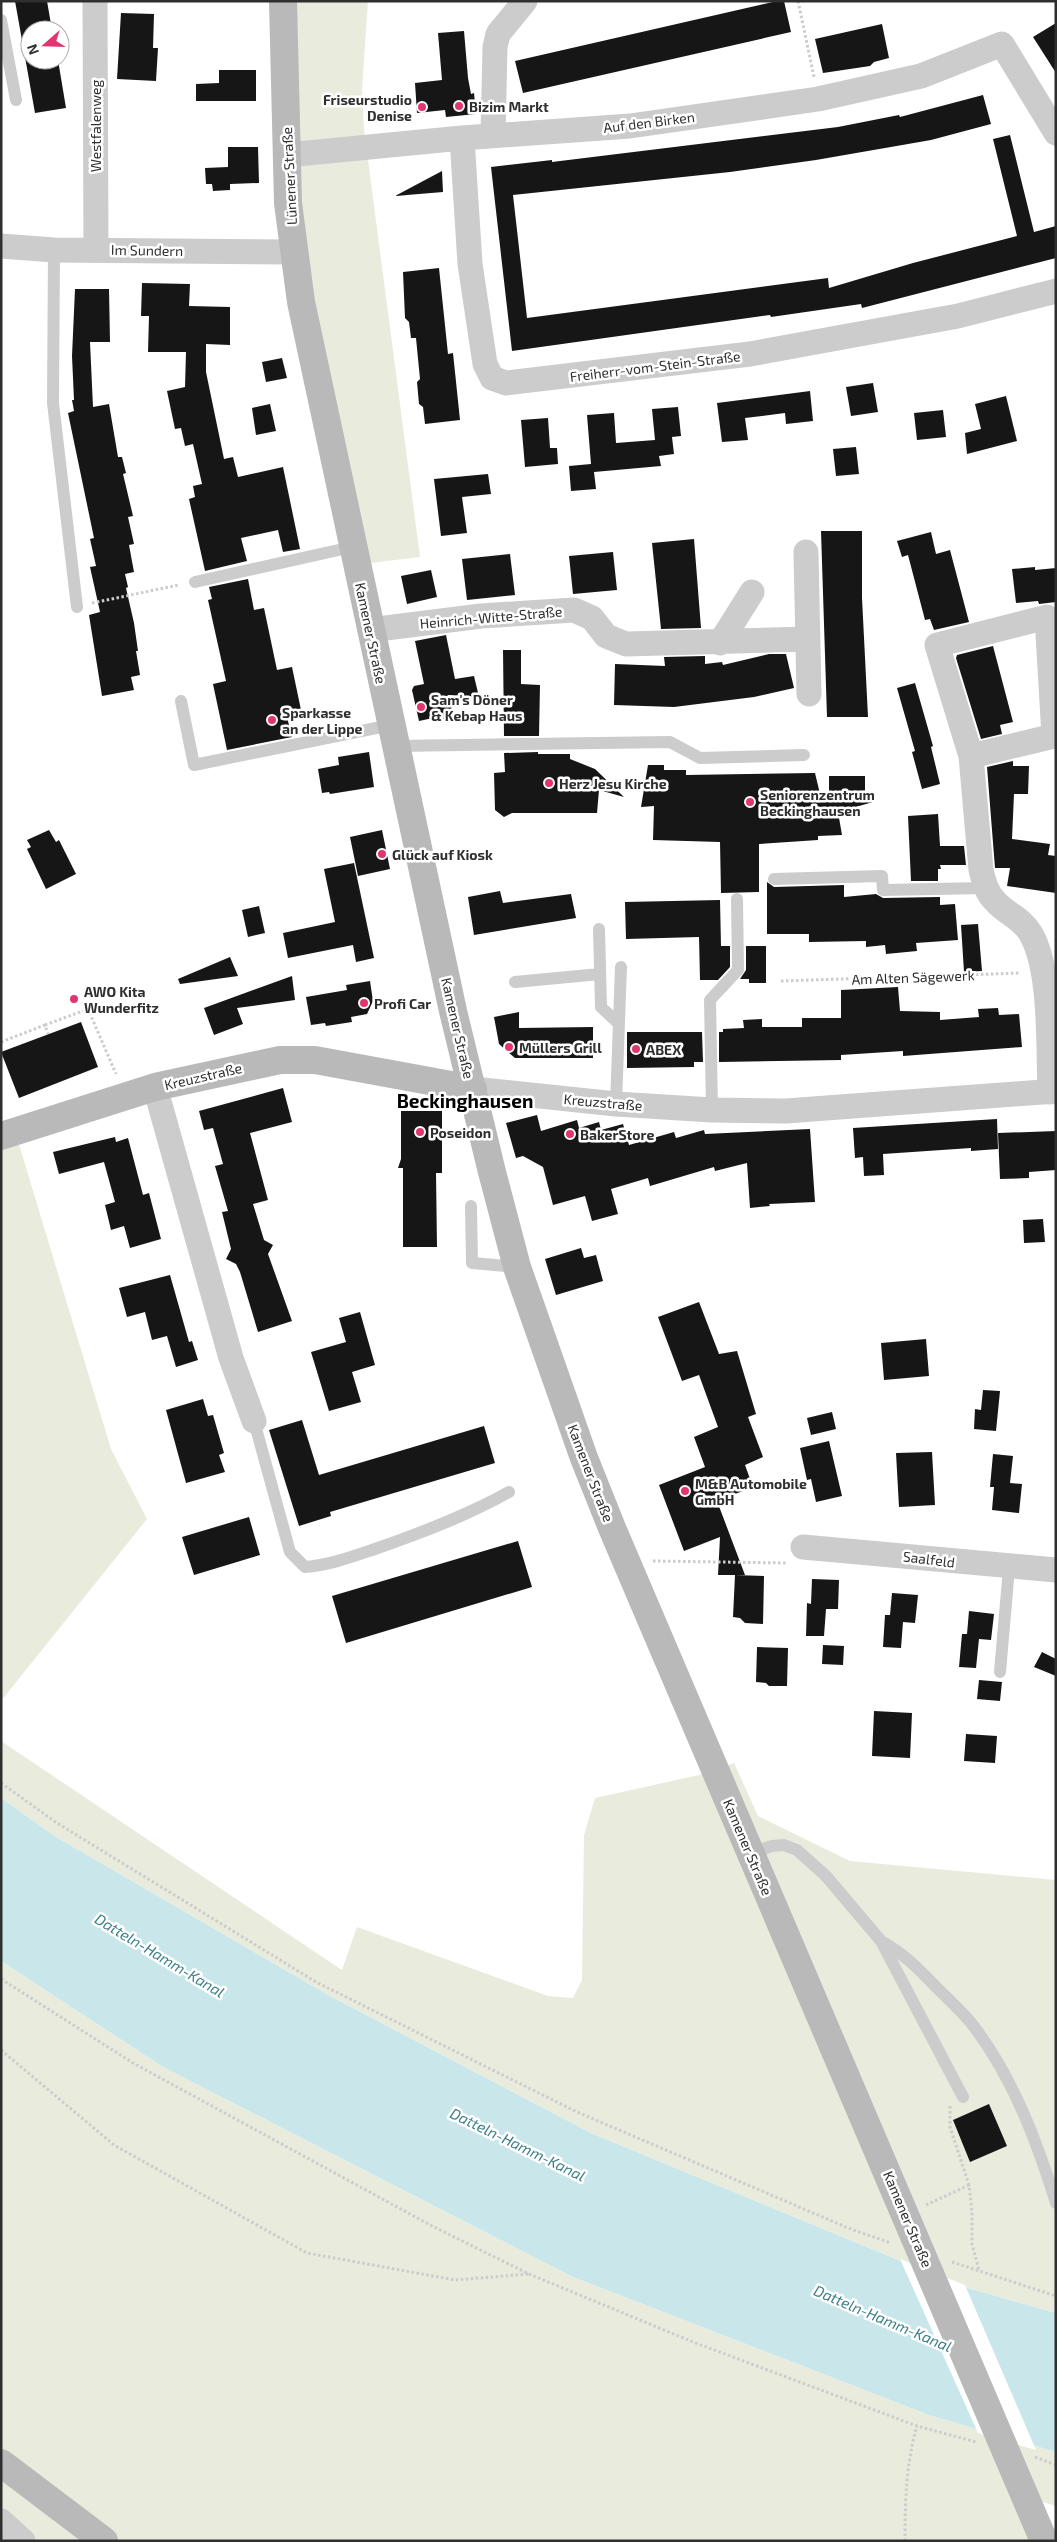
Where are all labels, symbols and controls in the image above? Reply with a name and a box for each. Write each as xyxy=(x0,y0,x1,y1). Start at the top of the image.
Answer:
north arrow xyxy=(20,20,70,70)
text: N xyxy=(23,42,42,57)
street label: Westfalenweg xyxy=(87,80,104,172)
place label: Friseurstudio Denise xyxy=(323,91,412,124)
place label: Bizim Markt xyxy=(469,98,549,115)
marker: Bizim Markt xyxy=(453,100,465,112)
marker: Friseurstudio Denise xyxy=(416,101,428,113)
street label: Auf den Birken xyxy=(602,108,696,136)
street label: Lünener Straße xyxy=(278,126,300,226)
street label: Im Sundern xyxy=(111,241,183,259)
street label: Freiherr-vom-Stein-Straße xyxy=(569,347,741,385)
street label: Kamener Straße xyxy=(352,581,390,685)
street label: Heinrich-Witte-Straße xyxy=(419,602,563,632)
place label: Sam's Döner & Kebap Haus xyxy=(431,691,522,724)
marker: Sam's Döner & Kebap Haus xyxy=(415,701,427,713)
place label: Sparkasse an der Lippe xyxy=(282,704,363,737)
marker: Sparkasse an der Lippe xyxy=(266,714,278,726)
place label: Herz Jesu Kirche xyxy=(559,775,667,792)
marker: Herz Jesu Kirche xyxy=(543,777,555,789)
place label: Seniorenzentrum Beckinghausen xyxy=(760,786,875,819)
marker: Seniorenzentrum Beckinghausen xyxy=(744,796,756,808)
place label: Glück auf Kiosk xyxy=(392,846,493,863)
marker: Glück auf Kiosk xyxy=(376,848,388,860)
street label: Am Alten Sägewerk xyxy=(851,966,975,988)
street label: Kamener Straße xyxy=(438,976,478,1080)
place label: AWO Kita Wunderfitz xyxy=(84,983,159,1016)
marker: AWO Kita Wunderfitz xyxy=(68,993,80,1005)
place label: Profi Car xyxy=(374,995,431,1012)
marker: Profi Car xyxy=(358,997,370,1009)
place label: Müllers Grill xyxy=(519,1039,602,1056)
marker: Müllers Grill xyxy=(503,1041,515,1053)
place label: ABEX xyxy=(646,1041,681,1058)
marker: ABEX xyxy=(630,1043,642,1055)
street label: Kreuzstraße xyxy=(163,1059,243,1093)
district label: Beckinghausen xyxy=(397,1089,533,1112)
street label: Kreuzstraße xyxy=(563,1090,643,1114)
place label: Poseidon xyxy=(430,1124,491,1141)
marker: Poseidon xyxy=(414,1126,426,1138)
place label: BakerStore xyxy=(580,1126,654,1143)
marker: BakerStore xyxy=(564,1128,576,1140)
street label: Kamener Straße xyxy=(565,1422,617,1524)
place label: M&B Automobile GmbH xyxy=(695,1475,807,1508)
marker: M&B Automobile GmbH xyxy=(679,1485,691,1497)
street label: Saalfeld xyxy=(902,1547,956,1571)
street label: Kamener Straße xyxy=(720,1796,776,1898)
water label: Datteln-Hamm-Kanal xyxy=(92,1909,228,2001)
water label: Datteln-Hamm-Kanal xyxy=(448,2103,588,2185)
street label: Kamener Straße xyxy=(880,2168,936,2270)
water label: Datteln-Hamm-Kanal xyxy=(811,2281,955,2355)

